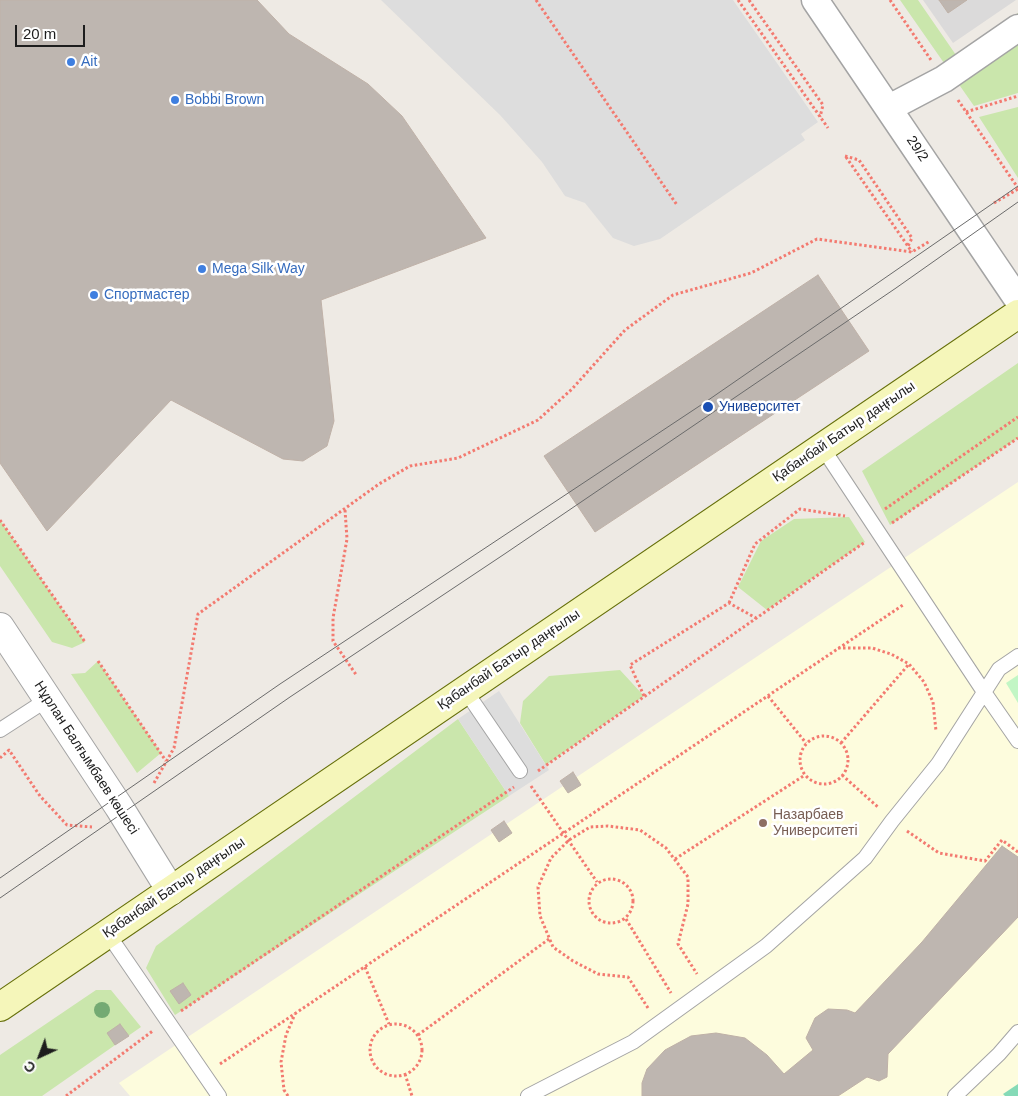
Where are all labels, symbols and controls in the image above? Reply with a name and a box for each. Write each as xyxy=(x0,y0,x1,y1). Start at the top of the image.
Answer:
scale bar xyxy=(18,15,88,47)
text: 20 m xyxy=(23,25,56,42)
place label: Ait xyxy=(81,54,97,70)
marker: Ait xyxy=(65,56,77,68)
place label: Bobbi Brown xyxy=(185,92,264,108)
marker: Bobbi Brown xyxy=(169,94,181,106)
street label: 29/2 xyxy=(902,133,932,165)
place label: Mega Silk Way xyxy=(212,261,305,277)
marker: Mega Silk Way xyxy=(196,263,208,275)
place label: Спортмастер xyxy=(104,287,190,303)
marker: Спортмастер xyxy=(88,289,100,301)
street label: Қабанбай Батыр даңғылы xyxy=(770,378,918,486)
place label: Университет xyxy=(719,399,800,415)
marker: Университет xyxy=(701,400,715,414)
street label: Қабанбай Батыр даңғылы xyxy=(435,606,583,714)
street label: Нұрлан Балғымбаев көшесі xyxy=(30,678,142,838)
place label: Назарбаев Университеті xyxy=(773,807,858,840)
marker: Назарбаев Университеті xyxy=(757,817,769,829)
street label: Қабанбай Батыр даңғылы xyxy=(100,834,248,942)
north arrow xyxy=(15,1031,65,1081)
text: С xyxy=(21,1058,39,1076)

